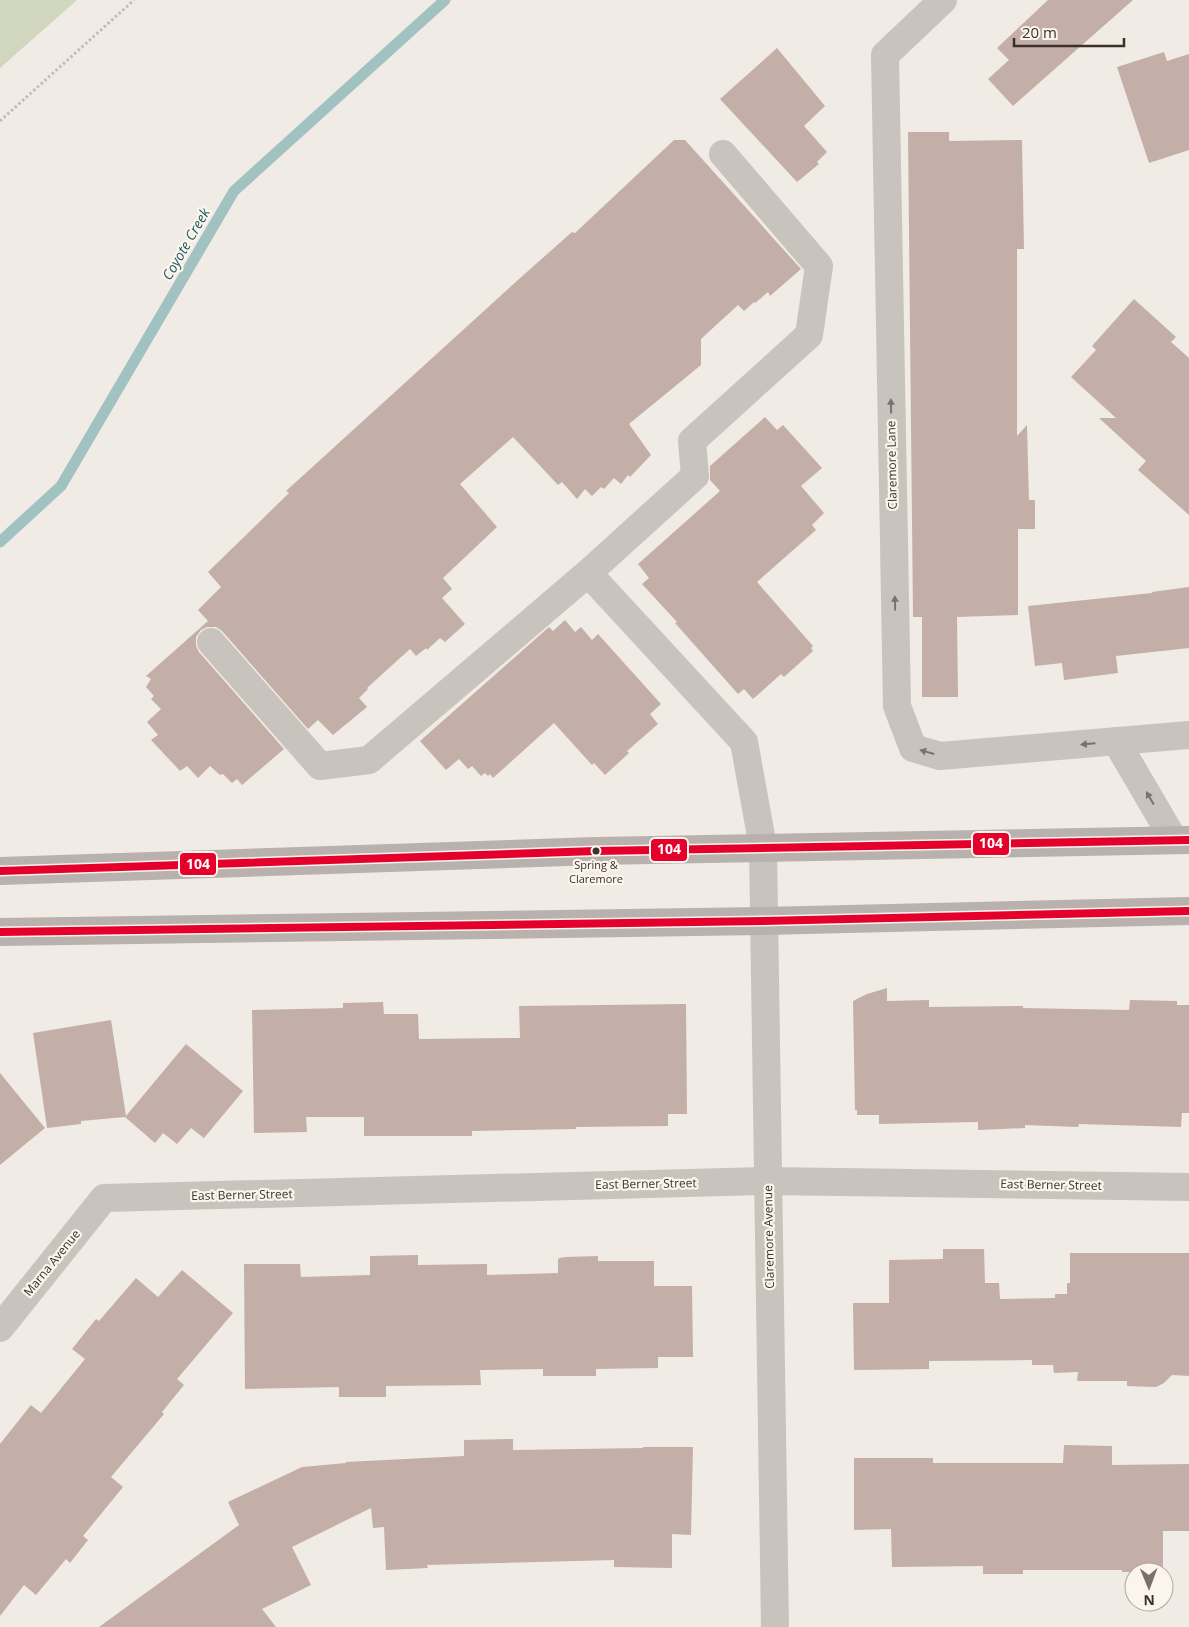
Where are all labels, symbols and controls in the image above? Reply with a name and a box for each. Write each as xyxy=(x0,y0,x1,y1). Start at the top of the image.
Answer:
scale bar xyxy=(1014,15,1124,47)
text: 20 m xyxy=(1022,22,1057,42)
water label: Coyote Creek xyxy=(157,203,214,283)
one-way arrow xyxy=(887,397,895,413)
street label: Claremore Lane xyxy=(882,420,901,510)
one-way arrow xyxy=(891,595,899,611)
one-way arrow xyxy=(1080,740,1096,748)
one-way arrow xyxy=(919,748,934,756)
one-way arrow xyxy=(1145,792,1154,805)
line badge: 104 xyxy=(972,832,1010,856)
text: 104 xyxy=(979,833,1003,852)
line badge: 104 xyxy=(650,838,688,862)
text: 104 xyxy=(657,839,681,858)
marker: Spring & Claremore xyxy=(591,846,601,856)
line badge: 104 xyxy=(179,852,217,876)
text: 104 xyxy=(186,854,210,873)
place label: Spring & Claremore xyxy=(569,857,623,886)
street label: East Berner Street xyxy=(595,1174,697,1193)
street label: East Berner Street xyxy=(1000,1175,1102,1194)
street label: East Berner Street xyxy=(191,1185,293,1204)
street label: Claremore Avenue xyxy=(759,1185,778,1289)
street label: Marna Avenue xyxy=(19,1226,84,1300)
north arrow xyxy=(1124,1562,1174,1612)
text: N xyxy=(1143,1591,1155,1610)

